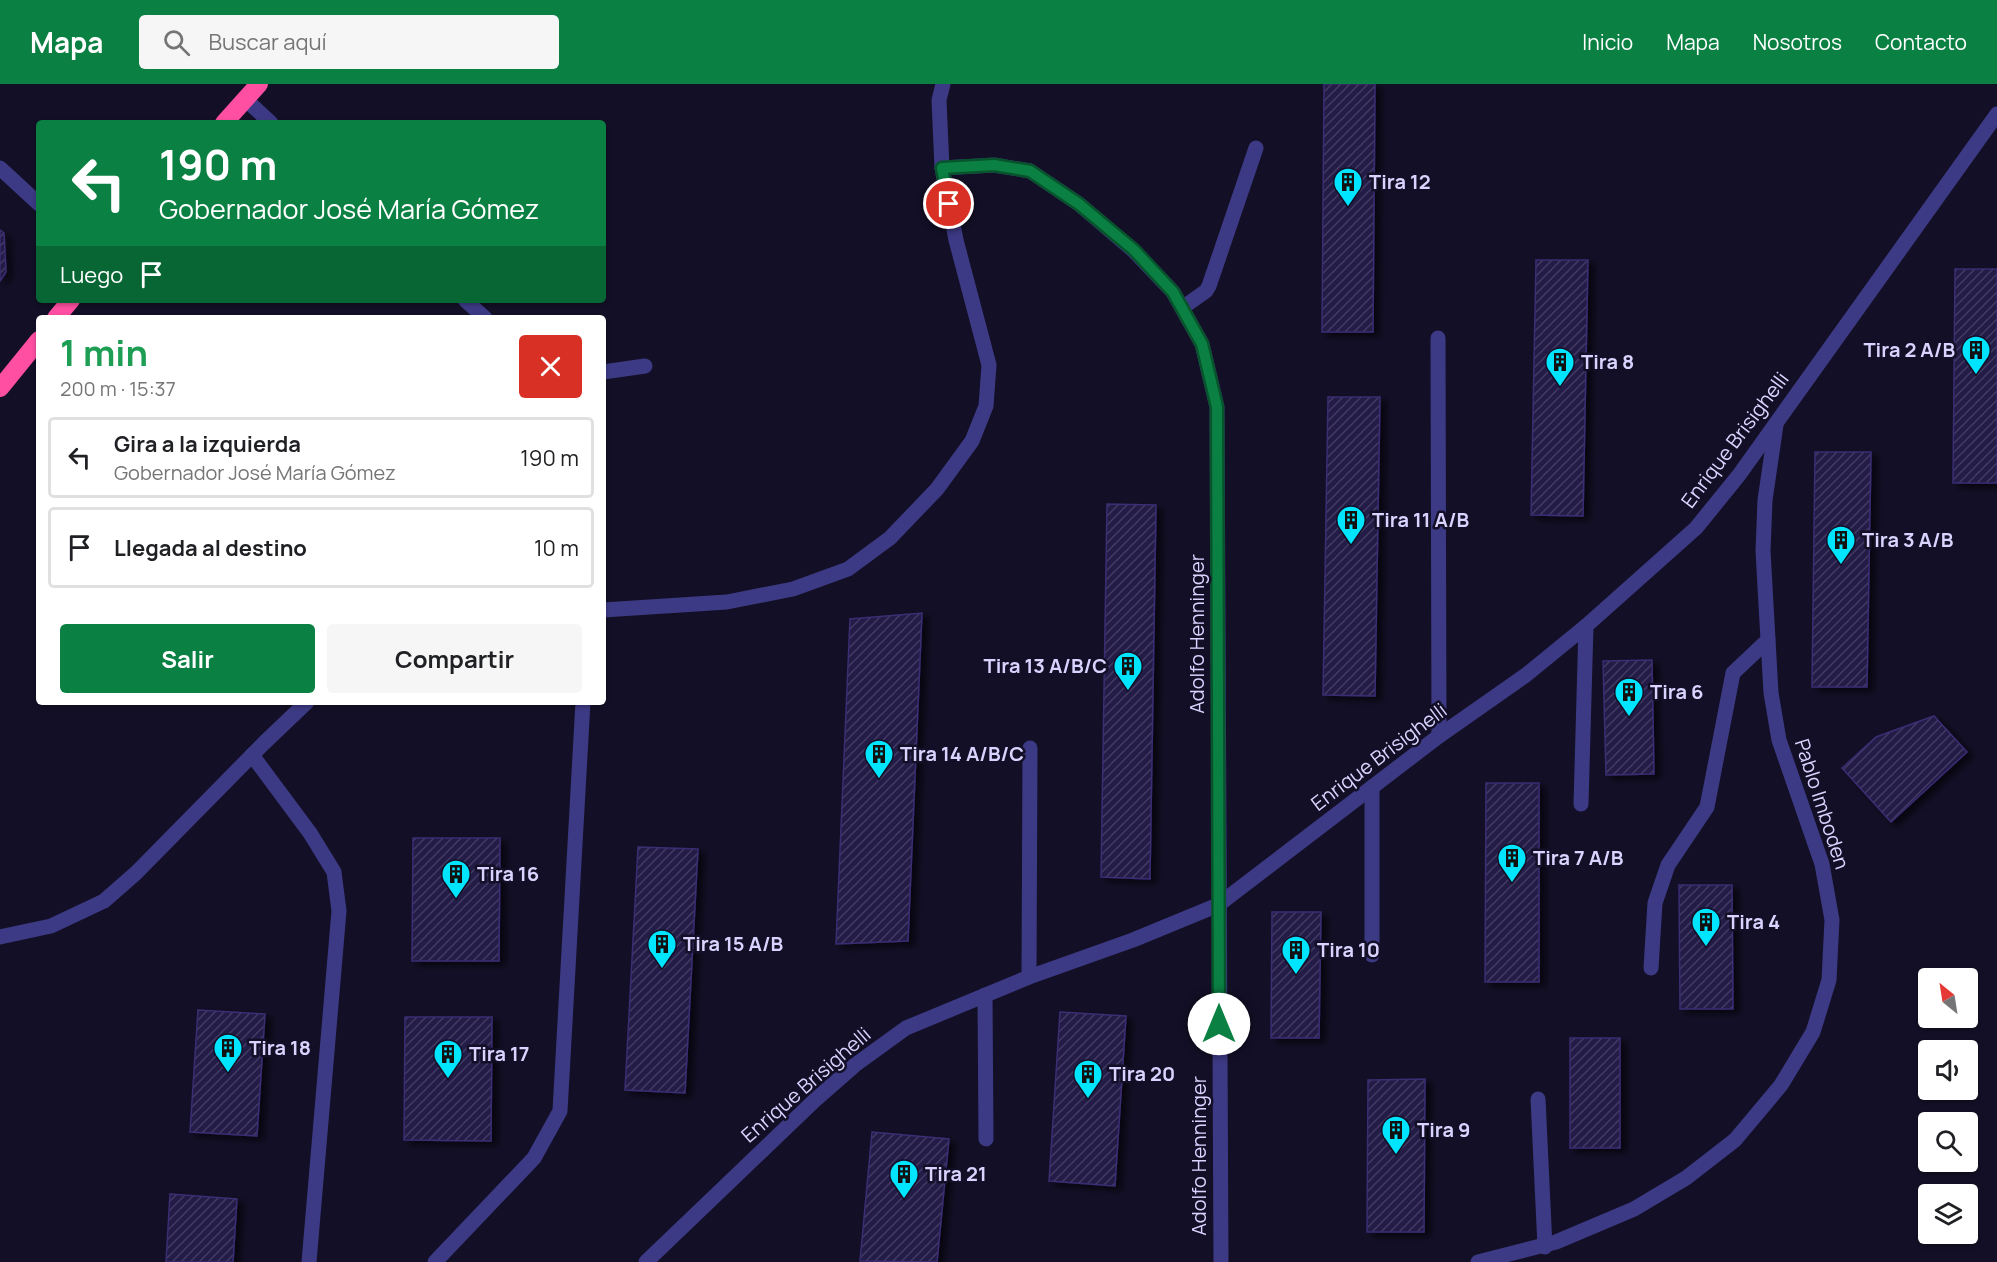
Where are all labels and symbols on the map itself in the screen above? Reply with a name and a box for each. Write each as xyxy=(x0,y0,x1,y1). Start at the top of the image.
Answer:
building icon: Tira 12 xyxy=(1332,166,1364,208)
place label: Tira 12 xyxy=(1369,168,1431,195)
pin xyxy=(923,178,974,229)
building icon: Tira 2 A/B xyxy=(1960,334,1992,376)
place label: Tira 2 A/B xyxy=(1863,336,1955,363)
building icon: Tira 8 xyxy=(1544,346,1576,388)
place label: Tira 8 xyxy=(1581,348,1634,375)
street label: Enrique Brisighelli xyxy=(1675,366,1795,513)
building icon: Tira 11 A/B xyxy=(1335,504,1367,546)
place label: Tira 11 A/B xyxy=(1372,506,1470,533)
building icon: Tira 3 A/B xyxy=(1825,524,1857,566)
place label: Tira 3 A/B xyxy=(1862,526,1954,553)
street label: Adolfo Henninger xyxy=(1183,554,1210,714)
building icon: Tira 13 A/B/C xyxy=(1112,650,1144,692)
place label: Tira 13 A/B/C xyxy=(984,652,1107,679)
building icon: Tira 6 xyxy=(1613,676,1645,718)
place label: Tira 6 xyxy=(1650,678,1703,705)
street label: Enrique Brisighelli xyxy=(1305,697,1452,817)
street label: Pablo Imboden xyxy=(1789,735,1856,872)
building icon: Tira 14 A/B/C xyxy=(863,738,895,780)
place label: Tira 14 A/B/C xyxy=(900,740,1024,767)
building icon: Tira 7 A/B xyxy=(1496,842,1528,884)
place label: Tira 7 A/B xyxy=(1533,844,1624,871)
building icon: Tira 16 xyxy=(440,858,472,900)
place label: Tira 16 xyxy=(477,860,539,887)
building icon: Tira 4 xyxy=(1690,906,1722,948)
place label: Tira 4 xyxy=(1727,908,1780,935)
building icon: Tira 15 A/B xyxy=(646,928,678,970)
place label: Tira 15 A/B xyxy=(683,930,784,957)
building icon: Tira 10 xyxy=(1280,934,1312,976)
place label: Tira 10 xyxy=(1317,936,1380,963)
north arrow xyxy=(1918,968,1978,1028)
position arrow xyxy=(1187,992,1251,1056)
street label: Enrique Brisighelli xyxy=(735,1021,876,1148)
building icon: Tira 18 xyxy=(212,1032,244,1074)
place label: Tira 18 xyxy=(249,1034,311,1061)
building icon: Tira 17 xyxy=(432,1038,464,1080)
place label: Tira 17 xyxy=(469,1040,529,1067)
building icon: Tira 20 xyxy=(1072,1058,1104,1100)
place label: Tira 20 xyxy=(1109,1060,1175,1087)
street label: Adolfo Henninger xyxy=(1185,1076,1212,1236)
building icon: Tira 9 xyxy=(1380,1114,1412,1156)
place label: Tira 9 xyxy=(1417,1116,1470,1143)
building icon: Tira 21 xyxy=(888,1158,920,1200)
place label: Tira 21 xyxy=(925,1160,987,1187)

